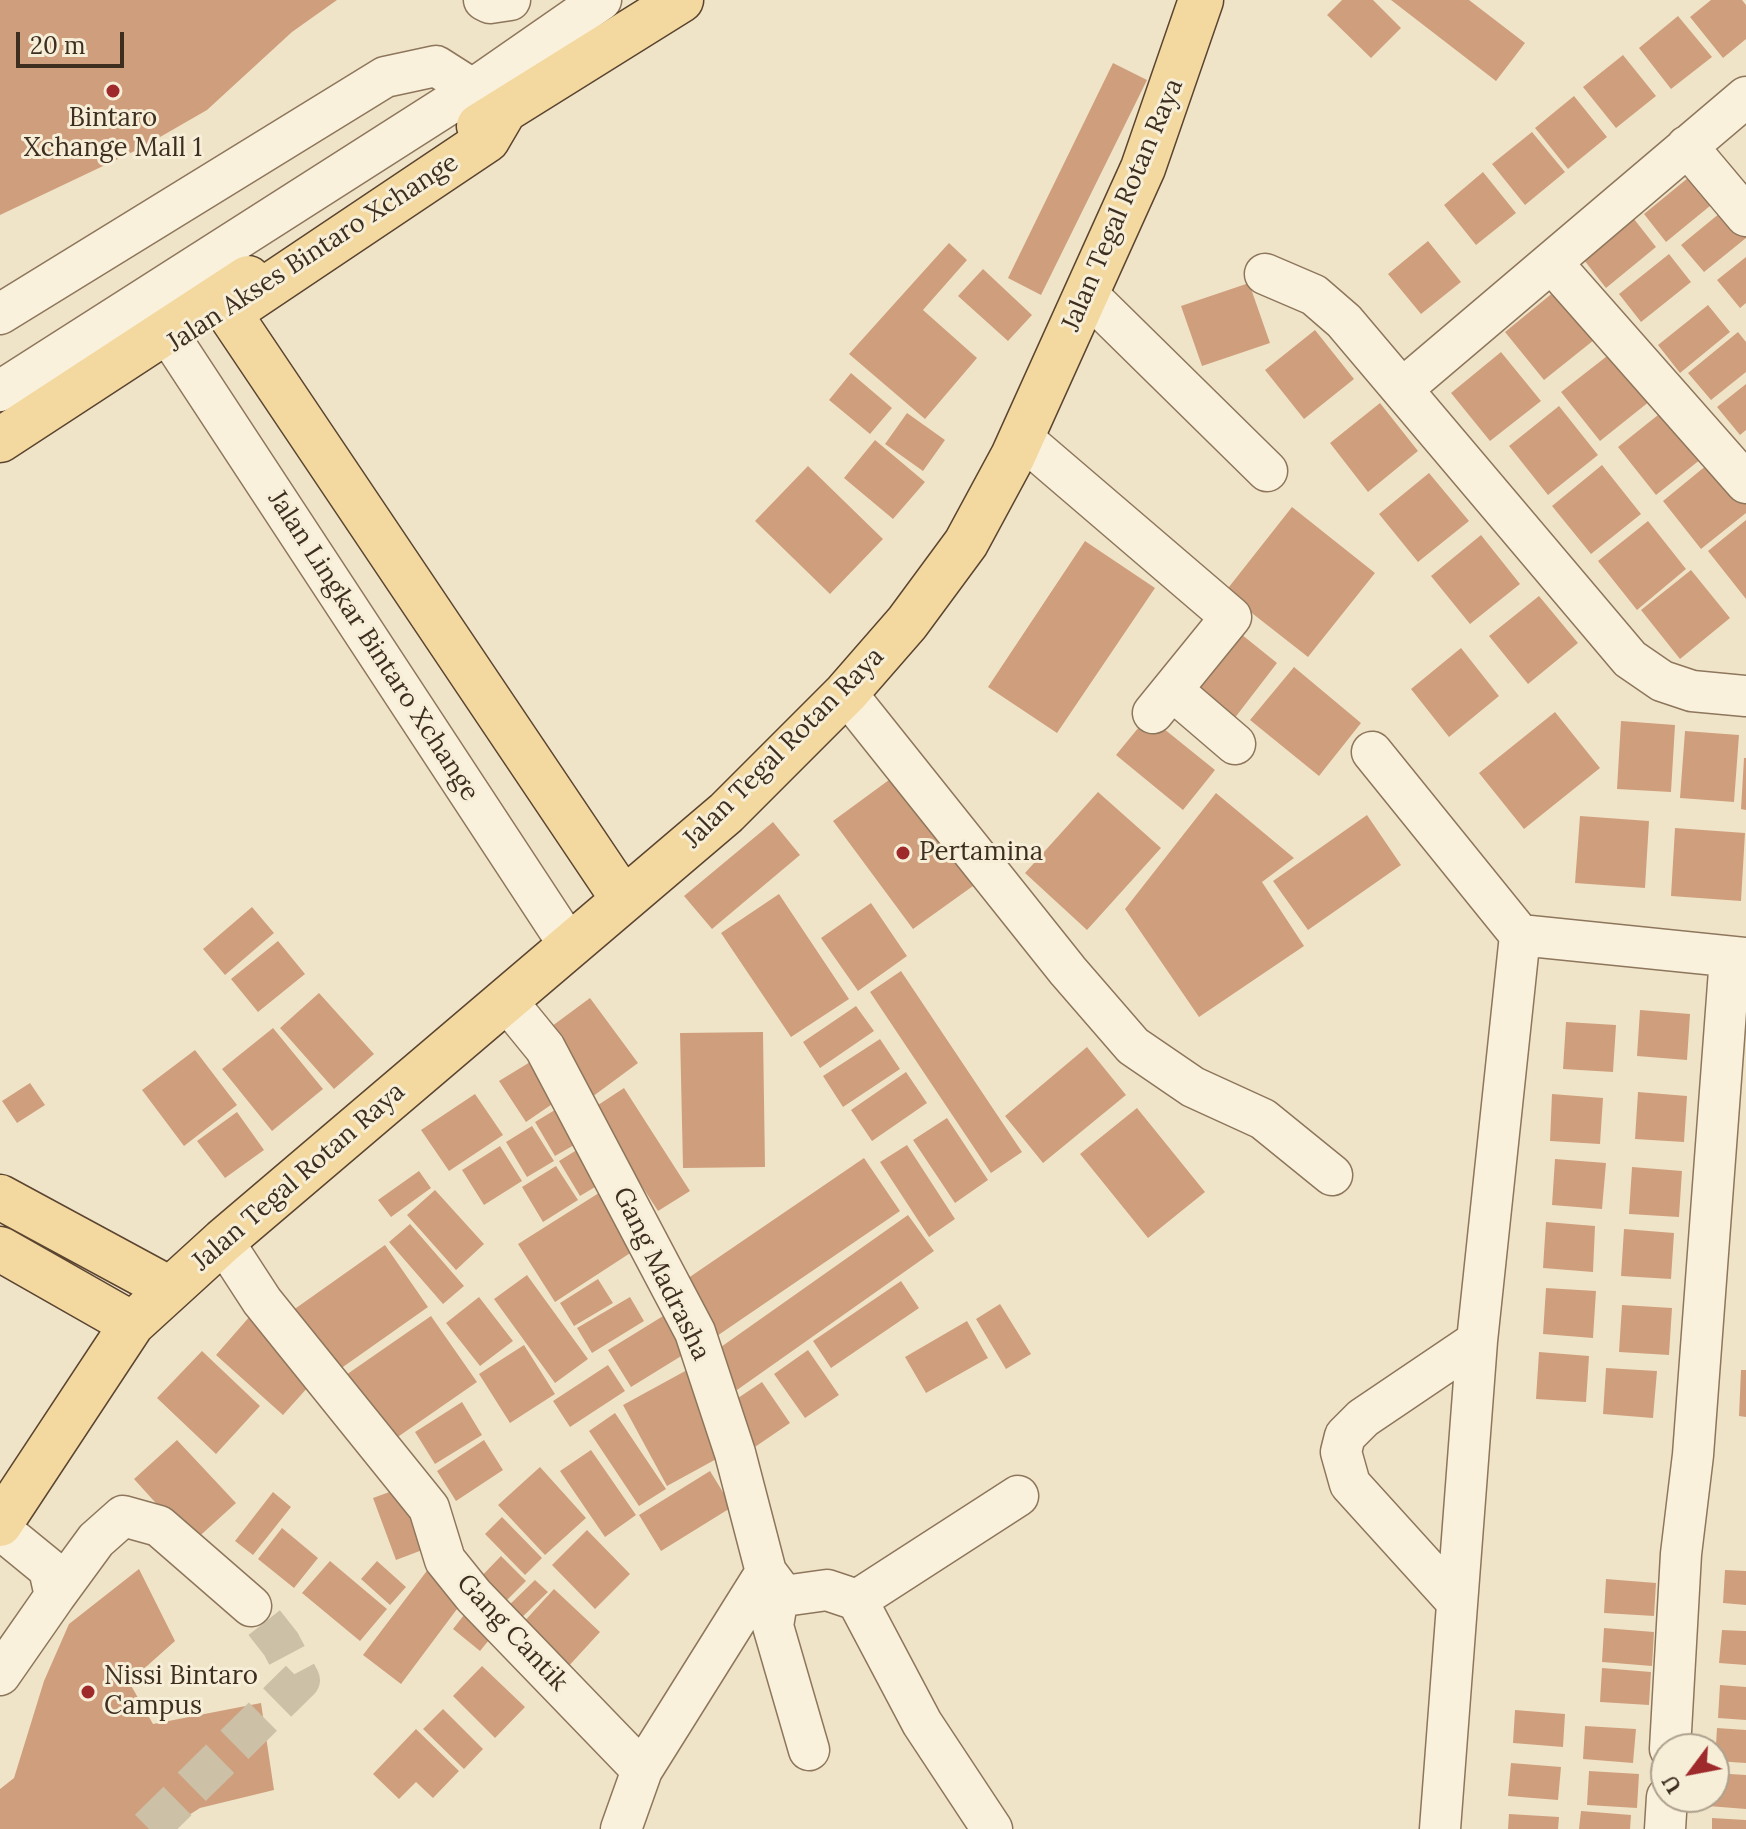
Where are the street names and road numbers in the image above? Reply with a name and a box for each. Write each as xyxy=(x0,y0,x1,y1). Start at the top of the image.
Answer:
street label: Jalan Tegal Rotan Raya xyxy=(1056,74,1190,336)
street label: Jalan Akses Bintaro Xchange xyxy=(162,147,464,359)
street label: Jalan Lingkar Bintaro Xchange xyxy=(261,485,485,807)
street label: Jalan Tegal Rotan Raya xyxy=(677,641,891,855)
street label: Jalan Tegal Rotan Raya xyxy=(186,1076,412,1278)
street label: Gang Madrasha xyxy=(606,1182,716,1366)
street label: Gang Cantik xyxy=(450,1568,574,1698)

